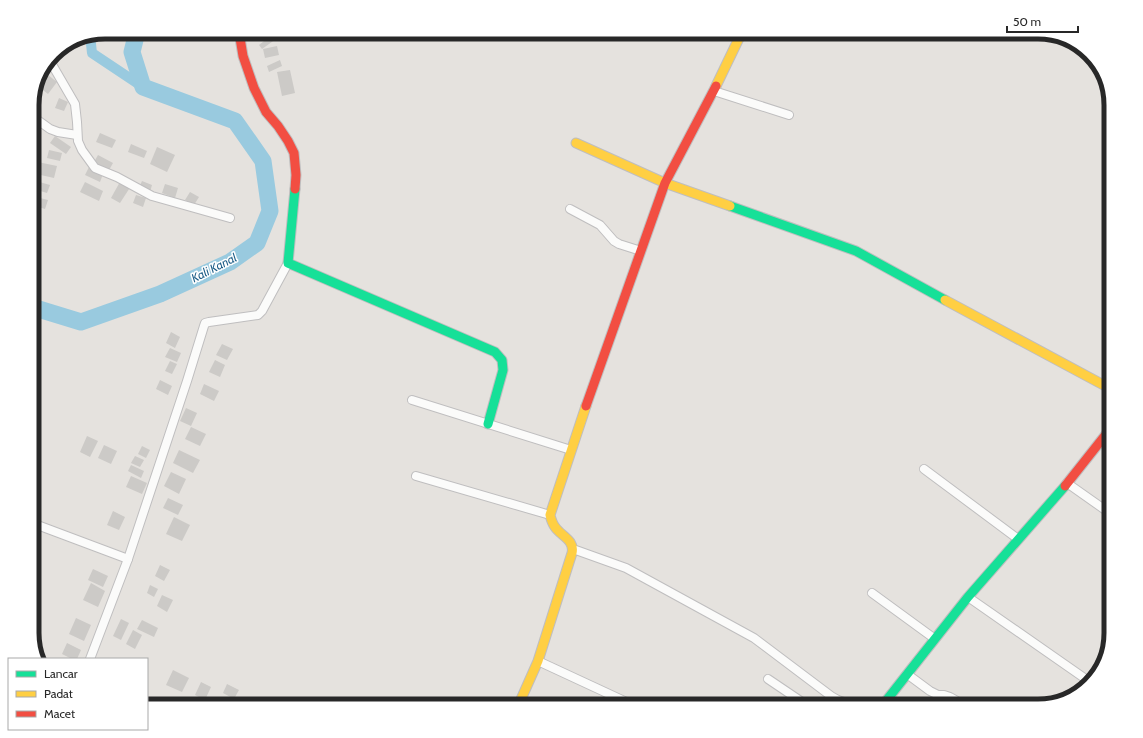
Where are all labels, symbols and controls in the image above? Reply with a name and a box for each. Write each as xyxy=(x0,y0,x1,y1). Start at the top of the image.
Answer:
scale bar xyxy=(1007,8,1078,34)
text: 50 m xyxy=(1013,14,1041,29)
water label: Kali Kanal xyxy=(188,250,239,285)
legend xyxy=(8,658,148,730)
text: Lancar xyxy=(44,666,78,681)
text: Padat xyxy=(44,686,73,701)
text: Macet xyxy=(44,706,75,721)

